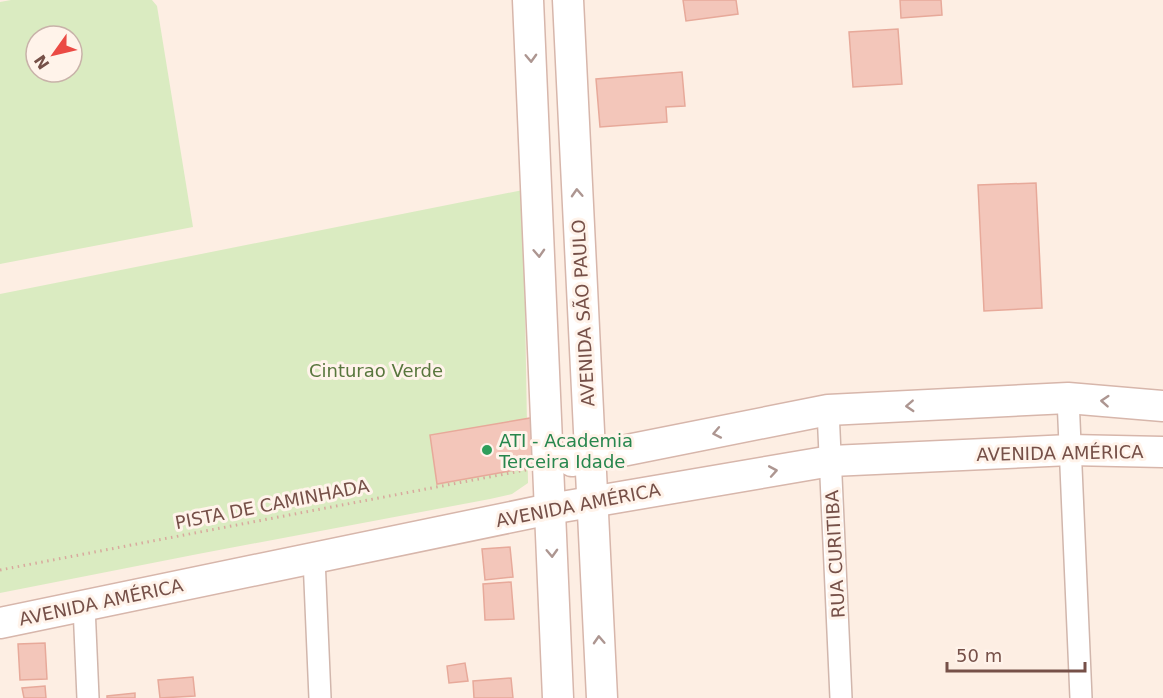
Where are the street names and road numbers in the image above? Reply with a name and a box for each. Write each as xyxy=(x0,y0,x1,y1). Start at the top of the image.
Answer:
street label: AVENIDA SÃO PAULO xyxy=(568,219,598,407)
street label: AVENIDA AMÉRICA xyxy=(976,441,1144,465)
street label: PISTA DE CAMINHADA xyxy=(173,475,371,533)
street label: AVENIDA AMÉRICA xyxy=(494,479,663,531)
street label: RUA CURITIBA xyxy=(821,489,849,619)
street label: AVENIDA AMÉRICA xyxy=(17,574,186,630)

